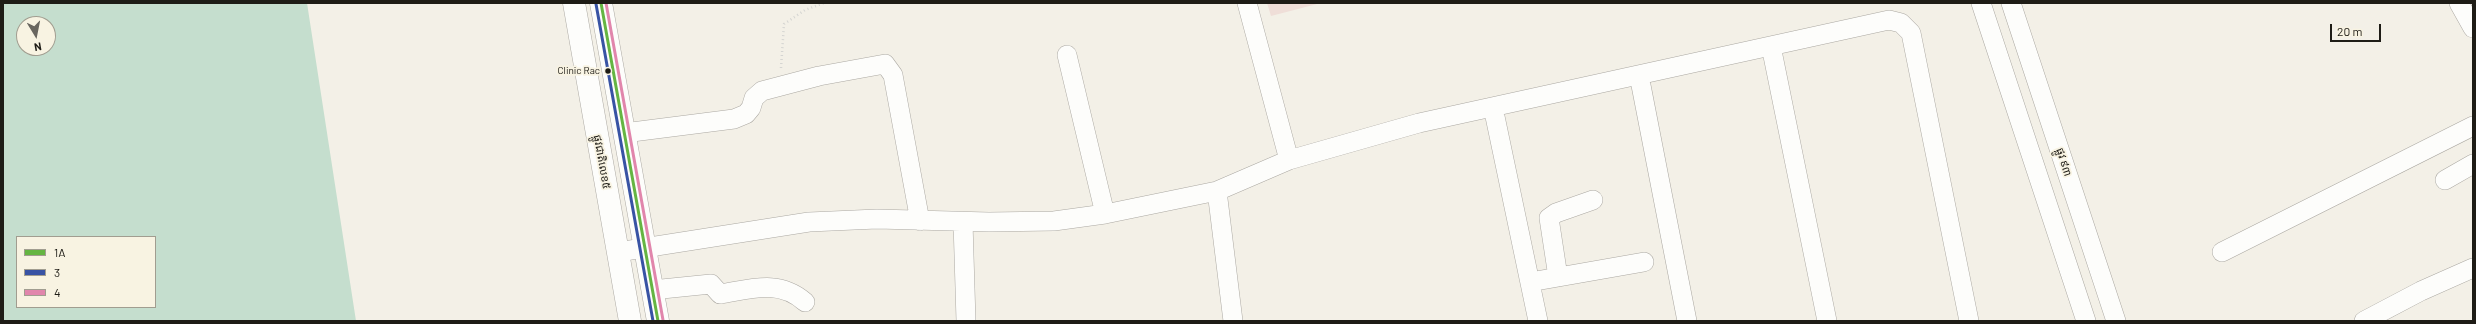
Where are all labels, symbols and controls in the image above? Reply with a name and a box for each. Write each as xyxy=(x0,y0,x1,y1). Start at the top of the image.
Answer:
north arrow xyxy=(16,16,56,56)
scale bar xyxy=(2332,16,2383,42)
text: 20 m xyxy=(2337,24,2363,38)
text: N xyxy=(33,40,43,54)
place label: Clinic Rac xyxy=(558,65,600,77)
marker: Clinic Rac xyxy=(603,66,613,76)
street label: ផ្លូវជាតិលេខ៥ xyxy=(591,134,613,190)
street label: ផ្លូវ ៩៣ xyxy=(2053,146,2075,178)
legend xyxy=(16,236,156,308)
text: 1A xyxy=(54,245,65,259)
text: 3 xyxy=(54,265,60,279)
text: 4 xyxy=(54,285,61,299)

